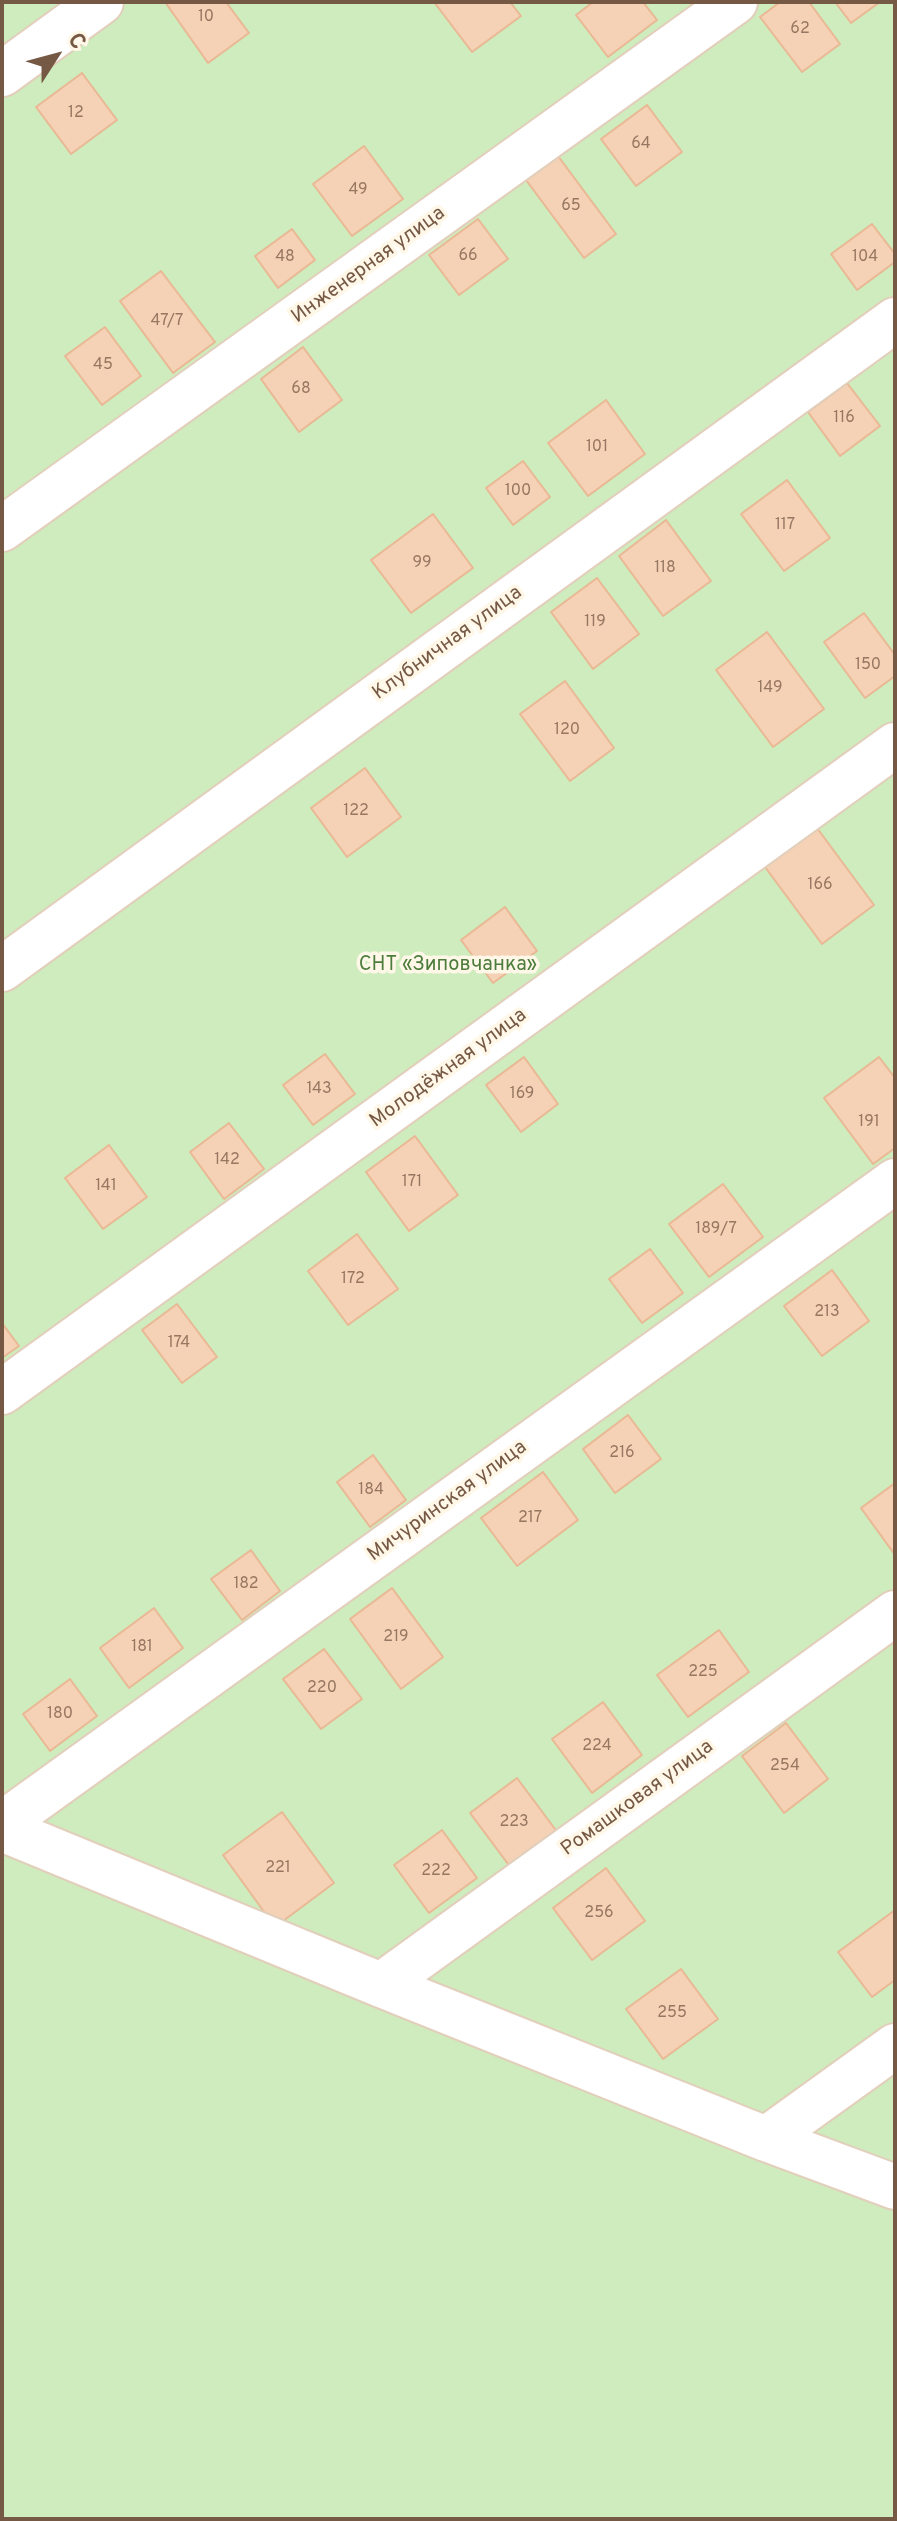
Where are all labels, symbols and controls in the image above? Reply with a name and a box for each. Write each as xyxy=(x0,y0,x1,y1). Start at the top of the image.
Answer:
house number: 10 xyxy=(198,8,214,28)
north arrow xyxy=(16,16,96,96)
house number: 62 xyxy=(790,20,810,40)
text: С xyxy=(61,28,91,55)
house number: 12 xyxy=(68,104,84,124)
house number: 64 xyxy=(631,135,651,155)
house number: 49 xyxy=(348,181,368,201)
house number: 65 xyxy=(561,197,581,217)
street label: Инженерная улица xyxy=(288,202,450,330)
house number: 66 xyxy=(458,247,478,267)
house number: 48 xyxy=(275,248,295,268)
house number: 104 xyxy=(852,248,878,268)
house number: 47/7 xyxy=(151,312,183,332)
house number: 45 xyxy=(93,356,113,376)
house number: 68 xyxy=(291,380,311,400)
house number: 116 xyxy=(833,409,855,429)
house number: 101 xyxy=(586,438,608,458)
house number: 100 xyxy=(505,482,531,502)
house number: 117 xyxy=(775,516,795,536)
house number: 99 xyxy=(412,554,432,574)
house number: 118 xyxy=(654,559,676,579)
street label: Клубничная улица xyxy=(369,582,527,706)
house number: 119 xyxy=(584,613,606,633)
house number: 150 xyxy=(855,656,881,676)
house number: 149 xyxy=(758,679,782,699)
house number: 120 xyxy=(554,721,580,741)
house number: 122 xyxy=(343,802,369,822)
house number: 166 xyxy=(807,876,833,896)
park label: СНТ «Зиповчанка» xyxy=(359,954,537,978)
street label: Молодёжная улица xyxy=(366,1004,532,1134)
house number: 143 xyxy=(306,1080,332,1100)
house number: 169 xyxy=(510,1085,534,1105)
house number: 191 xyxy=(858,1113,880,1133)
house number: 142 xyxy=(214,1151,240,1171)
house number: 171 xyxy=(402,1173,422,1193)
house number: 141 xyxy=(95,1177,117,1197)
house number: 189/7 xyxy=(695,1220,737,1240)
house number: 172 xyxy=(341,1270,365,1290)
house number: 213 xyxy=(814,1303,840,1323)
house number: 174 xyxy=(168,1334,190,1354)
street label: Мичуринская улица xyxy=(364,1436,532,1568)
house number: 216 xyxy=(609,1444,635,1464)
house number: 184 xyxy=(358,1481,384,1501)
house number: 217 xyxy=(518,1509,542,1529)
house number: 182 xyxy=(233,1575,259,1595)
house number: 219 xyxy=(383,1628,409,1648)
house number: 181 xyxy=(131,1638,153,1658)
house number: 225 xyxy=(688,1663,718,1683)
house number: 220 xyxy=(307,1679,337,1699)
house number: 180 xyxy=(47,1705,73,1725)
street label: Ромашковая улица xyxy=(557,1736,719,1862)
house number: 224 xyxy=(582,1737,612,1757)
house number: 254 xyxy=(770,1757,800,1777)
house number: 223 xyxy=(499,1813,529,1833)
house number: 221 xyxy=(265,1859,291,1879)
house number: 222 xyxy=(421,1862,451,1882)
house number: 256 xyxy=(584,1904,614,1924)
house number: 255 xyxy=(657,2004,687,2024)

